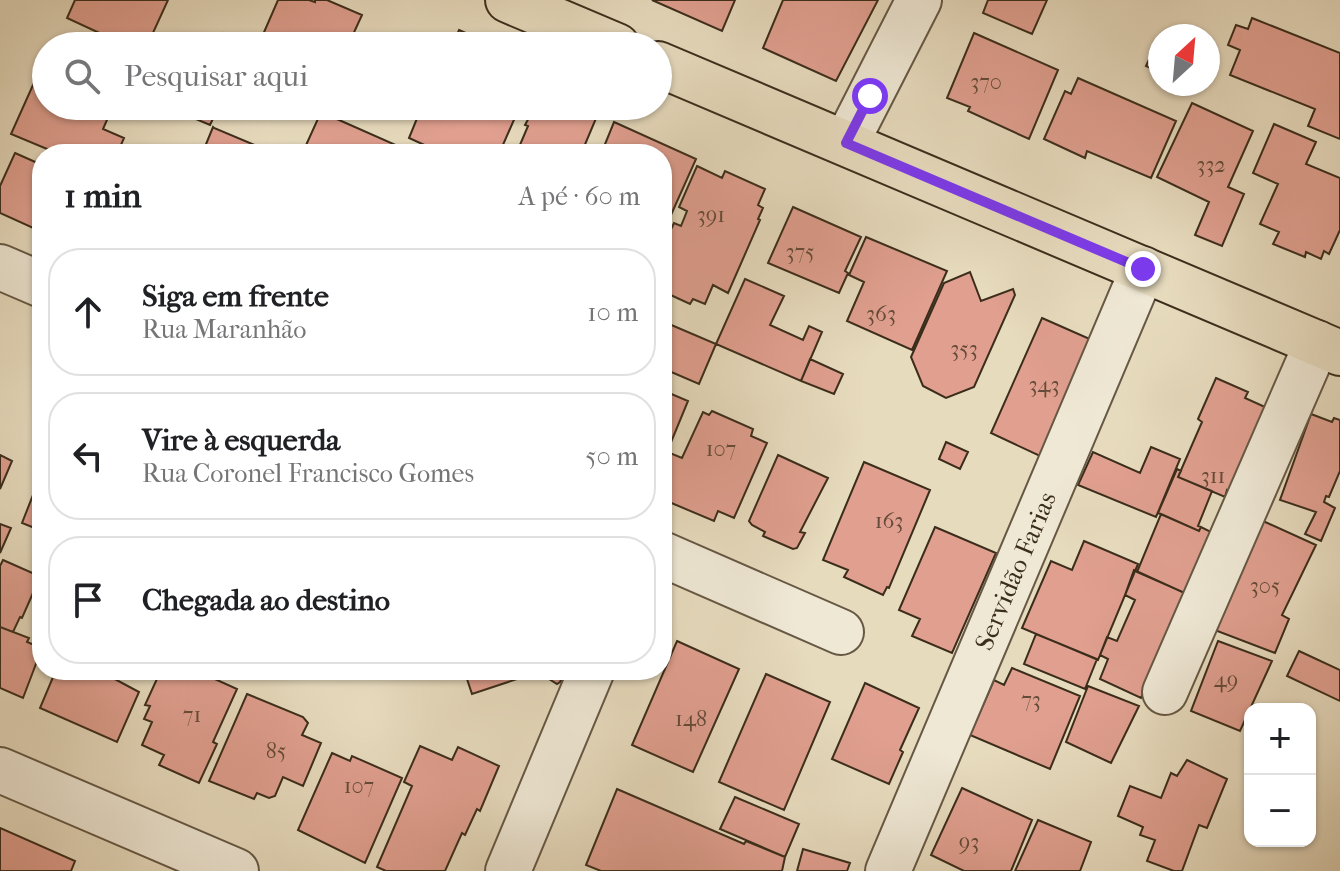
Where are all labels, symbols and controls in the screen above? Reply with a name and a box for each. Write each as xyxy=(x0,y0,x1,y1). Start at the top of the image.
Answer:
north arrow xyxy=(1148,24,1220,96)
search box xyxy=(32,32,672,120)
icon: search xyxy=(60,54,104,98)
text: Pesquisar aqui xyxy=(124,59,308,94)
house number: 370 xyxy=(970,69,1002,95)
route start xyxy=(852,78,888,114)
house number: 332 xyxy=(1196,152,1226,178)
text: 1 min xyxy=(64,176,141,216)
text: A pé · 60 m xyxy=(519,181,640,212)
house number: 391 xyxy=(697,202,725,228)
house number: 375 xyxy=(785,239,815,265)
route end xyxy=(1125,251,1161,287)
text: Siga em frente xyxy=(142,279,329,314)
icon: ahead xyxy=(66,290,110,334)
text: 10 m xyxy=(587,297,638,328)
house number: 363 xyxy=(866,301,896,327)
text: Rua Maranhão xyxy=(142,314,307,345)
house number: 353 xyxy=(950,336,978,362)
house number: 343 xyxy=(1028,372,1060,398)
text: Vire à esquerda xyxy=(142,423,340,458)
icon: left xyxy=(66,434,110,478)
house number: 107 xyxy=(706,436,736,462)
text: 50 m xyxy=(585,441,638,472)
text: Rua Coronel Francisco Gomes xyxy=(142,458,474,489)
house number: 311 xyxy=(1201,463,1225,489)
street label: Servidão Farias xyxy=(968,487,1063,655)
house number: 163 xyxy=(875,508,903,534)
house number: 305 xyxy=(1250,573,1280,599)
icon: arrive xyxy=(66,578,110,622)
text: Chegada ao destino xyxy=(142,583,390,618)
house number: 49 xyxy=(1214,667,1238,693)
house number: 73 xyxy=(1021,687,1041,713)
house number: 71 xyxy=(183,702,201,728)
map controls xyxy=(1244,703,1316,847)
button: + xyxy=(1244,703,1316,775)
house number: 148 xyxy=(675,706,707,732)
house number: 85 xyxy=(266,738,286,764)
house number: 107 xyxy=(344,773,374,799)
button: − xyxy=(1244,775,1316,847)
house number: 93 xyxy=(959,829,979,855)

